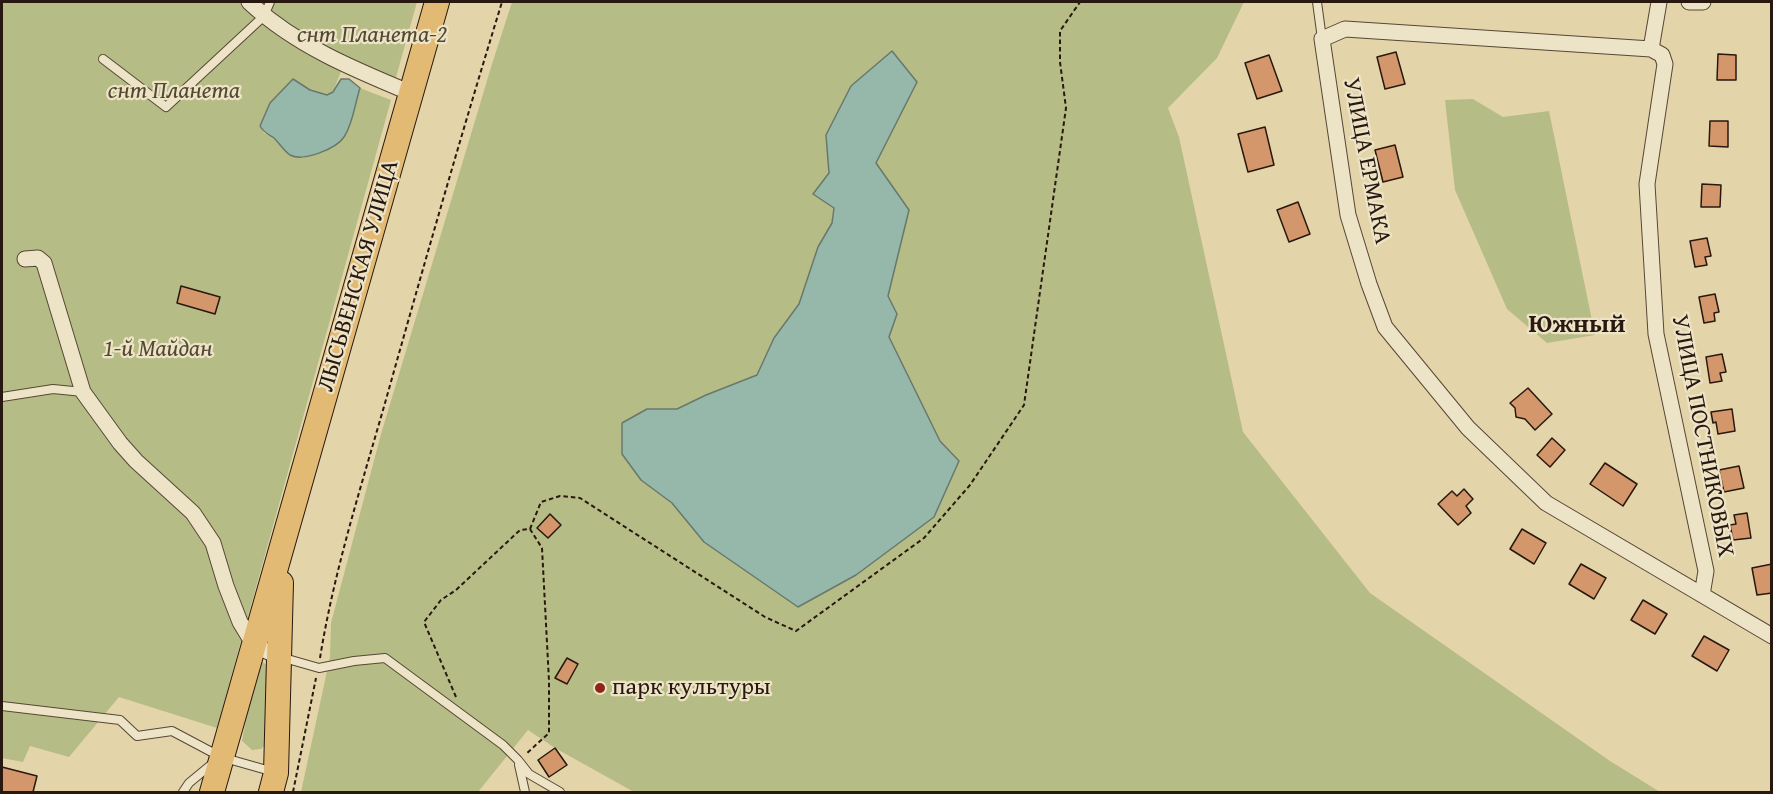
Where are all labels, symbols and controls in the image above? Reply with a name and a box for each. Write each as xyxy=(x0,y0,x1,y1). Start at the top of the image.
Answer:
park label: снт Планета-2 xyxy=(297,22,447,50)
street label: УЛИЦА ЕРМАКА xyxy=(1336,75,1396,247)
park label: снт Планета xyxy=(108,78,240,106)
street label: ЛЫСЬВЕНСКАЯ УЛИЦА xyxy=(312,157,406,395)
district label: Южный xyxy=(1529,309,1625,341)
street label: УЛИЦА ПОСТНИКОВЫХ xyxy=(1664,312,1740,560)
park label: 1-й Майдан xyxy=(104,336,212,364)
place label: парк культуры xyxy=(612,674,771,702)
marker: парк культуры xyxy=(593,681,607,695)

